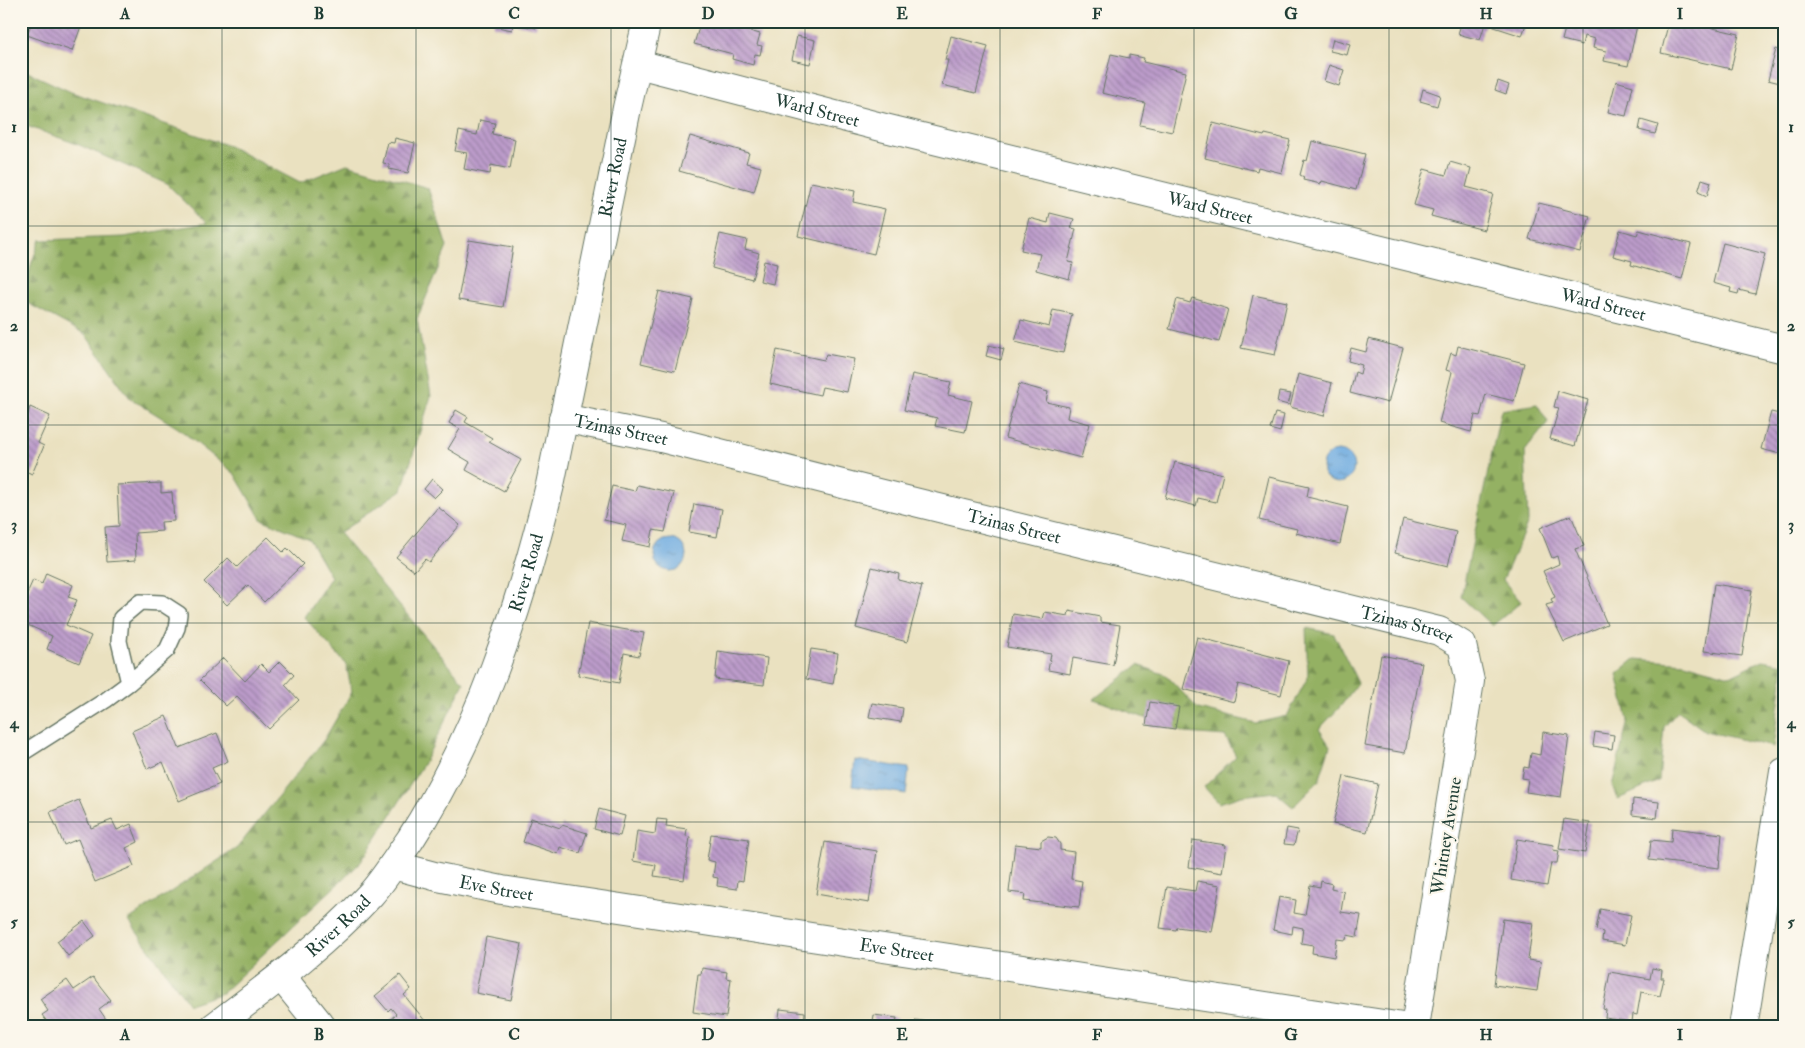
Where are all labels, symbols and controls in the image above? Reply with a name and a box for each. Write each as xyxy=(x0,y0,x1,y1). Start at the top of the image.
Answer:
text: A xyxy=(119,4,131,24)
text: B xyxy=(314,4,324,24)
text: C xyxy=(508,4,520,24)
text: D xyxy=(701,4,715,24)
text: E xyxy=(896,4,908,24)
text: F xyxy=(1092,4,1102,24)
text: G xyxy=(1284,4,1298,24)
text: H xyxy=(1479,4,1493,24)
text: I xyxy=(1677,4,1684,24)
street label: Ward Street xyxy=(771,89,862,133)
text: 1 xyxy=(11,117,17,137)
text: 1 xyxy=(1788,117,1794,137)
street label: River Road xyxy=(594,135,633,219)
street label: Ward Street xyxy=(1164,187,1255,230)
street label: Ward Street xyxy=(1557,283,1648,327)
text: 2 xyxy=(10,316,18,336)
text: 2 xyxy=(1787,316,1795,336)
street label: Tzinas Street xyxy=(571,409,671,451)
street label: Tzinas Street xyxy=(965,504,1063,550)
text: 3 xyxy=(11,515,17,535)
text: 3 xyxy=(1788,515,1794,535)
street label: River Road xyxy=(504,531,549,615)
street label: Tzinas Street xyxy=(1358,601,1458,649)
text: 4 xyxy=(9,713,20,733)
text: 4 xyxy=(1786,713,1797,733)
street label: Whitney Avenue xyxy=(1426,775,1467,898)
street label: Eve Street xyxy=(457,871,535,907)
street label: River Road xyxy=(301,890,376,963)
text: 5 xyxy=(10,912,18,932)
text: 5 xyxy=(1787,912,1795,932)
street label: Eve Street xyxy=(858,933,935,968)
text: A xyxy=(119,1025,131,1045)
text: B xyxy=(314,1025,324,1045)
text: C xyxy=(508,1025,520,1045)
text: D xyxy=(701,1025,715,1045)
text: E xyxy=(896,1025,908,1045)
text: F xyxy=(1092,1025,1102,1045)
text: G xyxy=(1284,1025,1298,1045)
text: H xyxy=(1479,1025,1493,1045)
text: I xyxy=(1677,1025,1684,1045)

